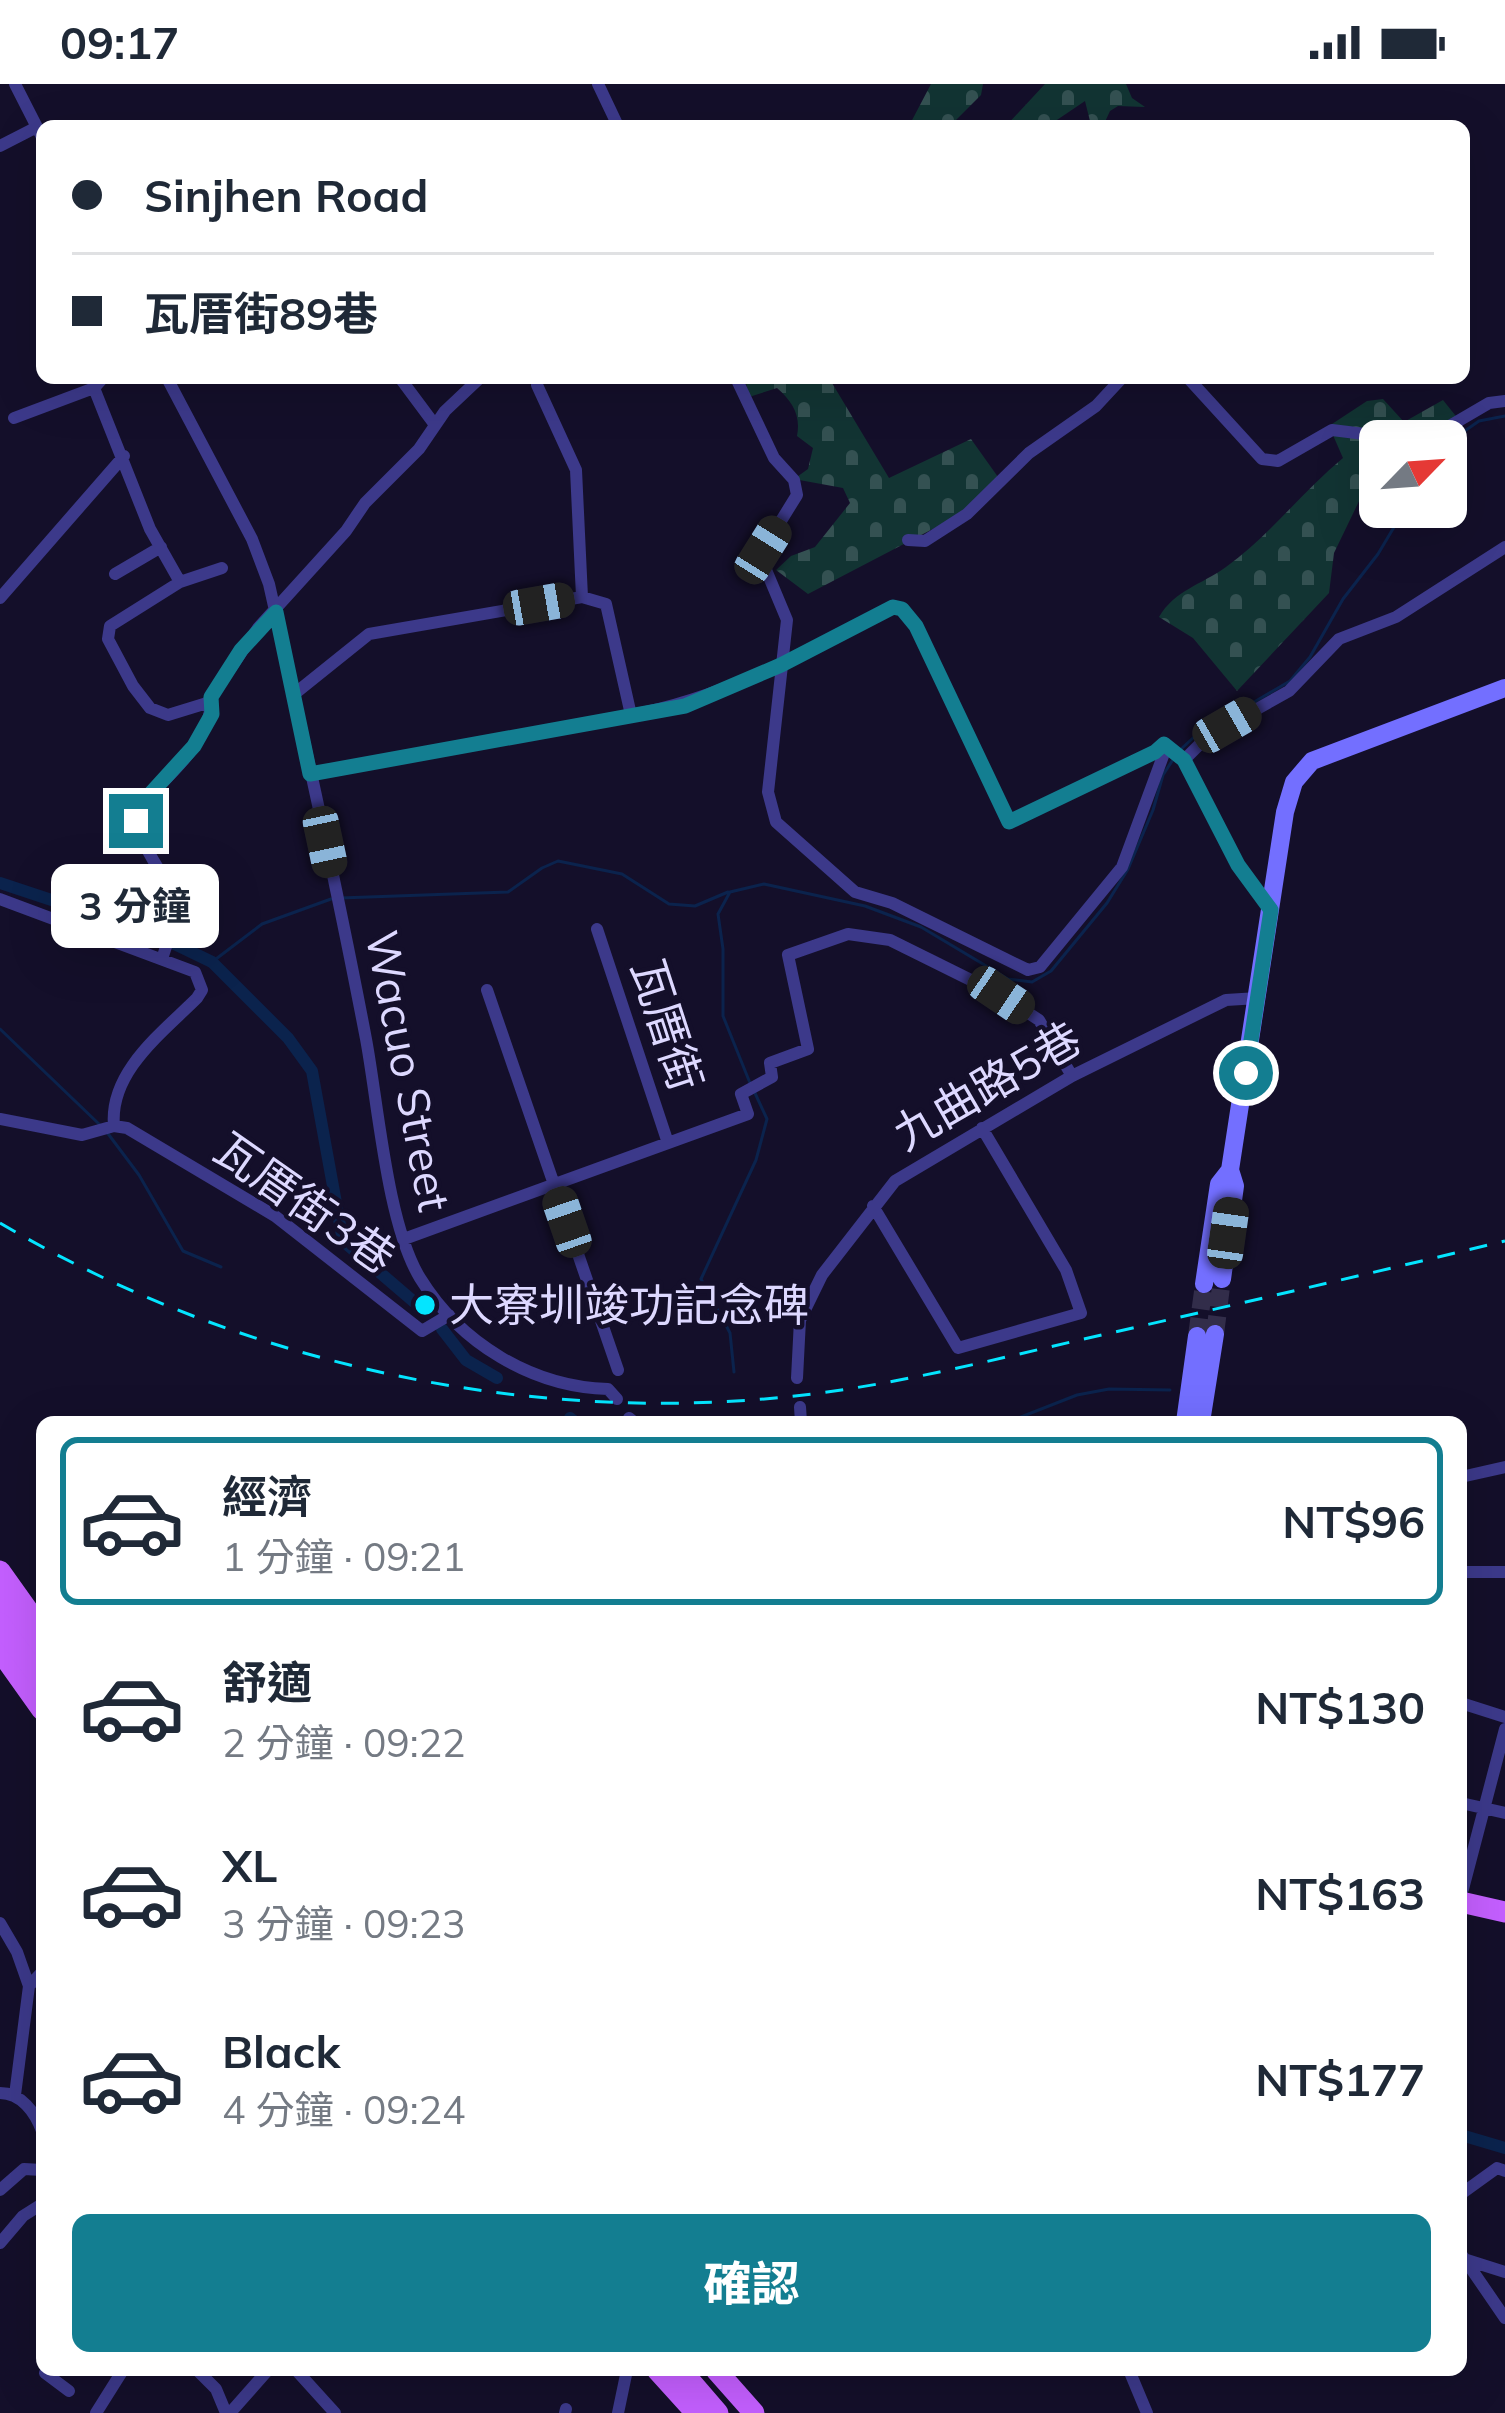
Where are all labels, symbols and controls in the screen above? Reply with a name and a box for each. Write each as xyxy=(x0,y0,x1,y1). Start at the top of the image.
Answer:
text: 09:17 xyxy=(60,14,179,70)
text: Sinjhen Road xyxy=(144,167,428,223)
text: 瓦厝街89巷 xyxy=(144,285,378,341)
north arrow xyxy=(1359,420,1467,528)
map controls xyxy=(1359,420,1467,528)
car xyxy=(729,510,797,590)
car xyxy=(500,580,578,628)
car xyxy=(1187,691,1267,759)
route end xyxy=(109,794,163,848)
car xyxy=(300,803,350,881)
callout: 3 分鐘 xyxy=(52,863,220,947)
text: 3 分鐘 xyxy=(79,881,191,930)
street label: Wacuo Street xyxy=(354,926,464,1216)
street label: 瓦厝街 xyxy=(620,952,715,1098)
car xyxy=(961,960,1041,1030)
street label: 九曲路5巷 xyxy=(883,1009,1090,1161)
route start xyxy=(1219,1046,1273,1100)
street label: 瓦厝街3巷 xyxy=(205,1120,406,1284)
car xyxy=(538,1182,596,1262)
car xyxy=(1205,1195,1251,1271)
place label: 大寮圳竣功記念碑 xyxy=(449,1276,809,1332)
marker: 大寮圳竣功記念碑 xyxy=(412,1292,438,1318)
icon: car xyxy=(78,1467,186,1575)
text: 經濟 xyxy=(222,1468,312,1524)
text: NT$96 xyxy=(1282,1493,1425,1549)
text: 1 分鐘 · 09:21 xyxy=(222,1532,465,1581)
icon: car xyxy=(78,1653,186,1761)
text: 舒適 xyxy=(222,1654,312,1710)
text: NT$130 xyxy=(1255,1679,1425,1735)
text: 2 分鐘 · 09:22 xyxy=(222,1718,465,1767)
text: XL xyxy=(222,1837,277,1893)
icon: car xyxy=(78,1839,186,1947)
text: NT$163 xyxy=(1255,1865,1425,1921)
text: 3 分鐘 · 09:23 xyxy=(222,1899,465,1948)
text: Black xyxy=(222,2023,340,2079)
icon: car xyxy=(78,2025,186,2133)
text: NT$177 xyxy=(1255,2051,1425,2107)
text: 4 分鐘 · 09:24 xyxy=(222,2085,465,2134)
button: 確認 xyxy=(72,2214,1431,2352)

